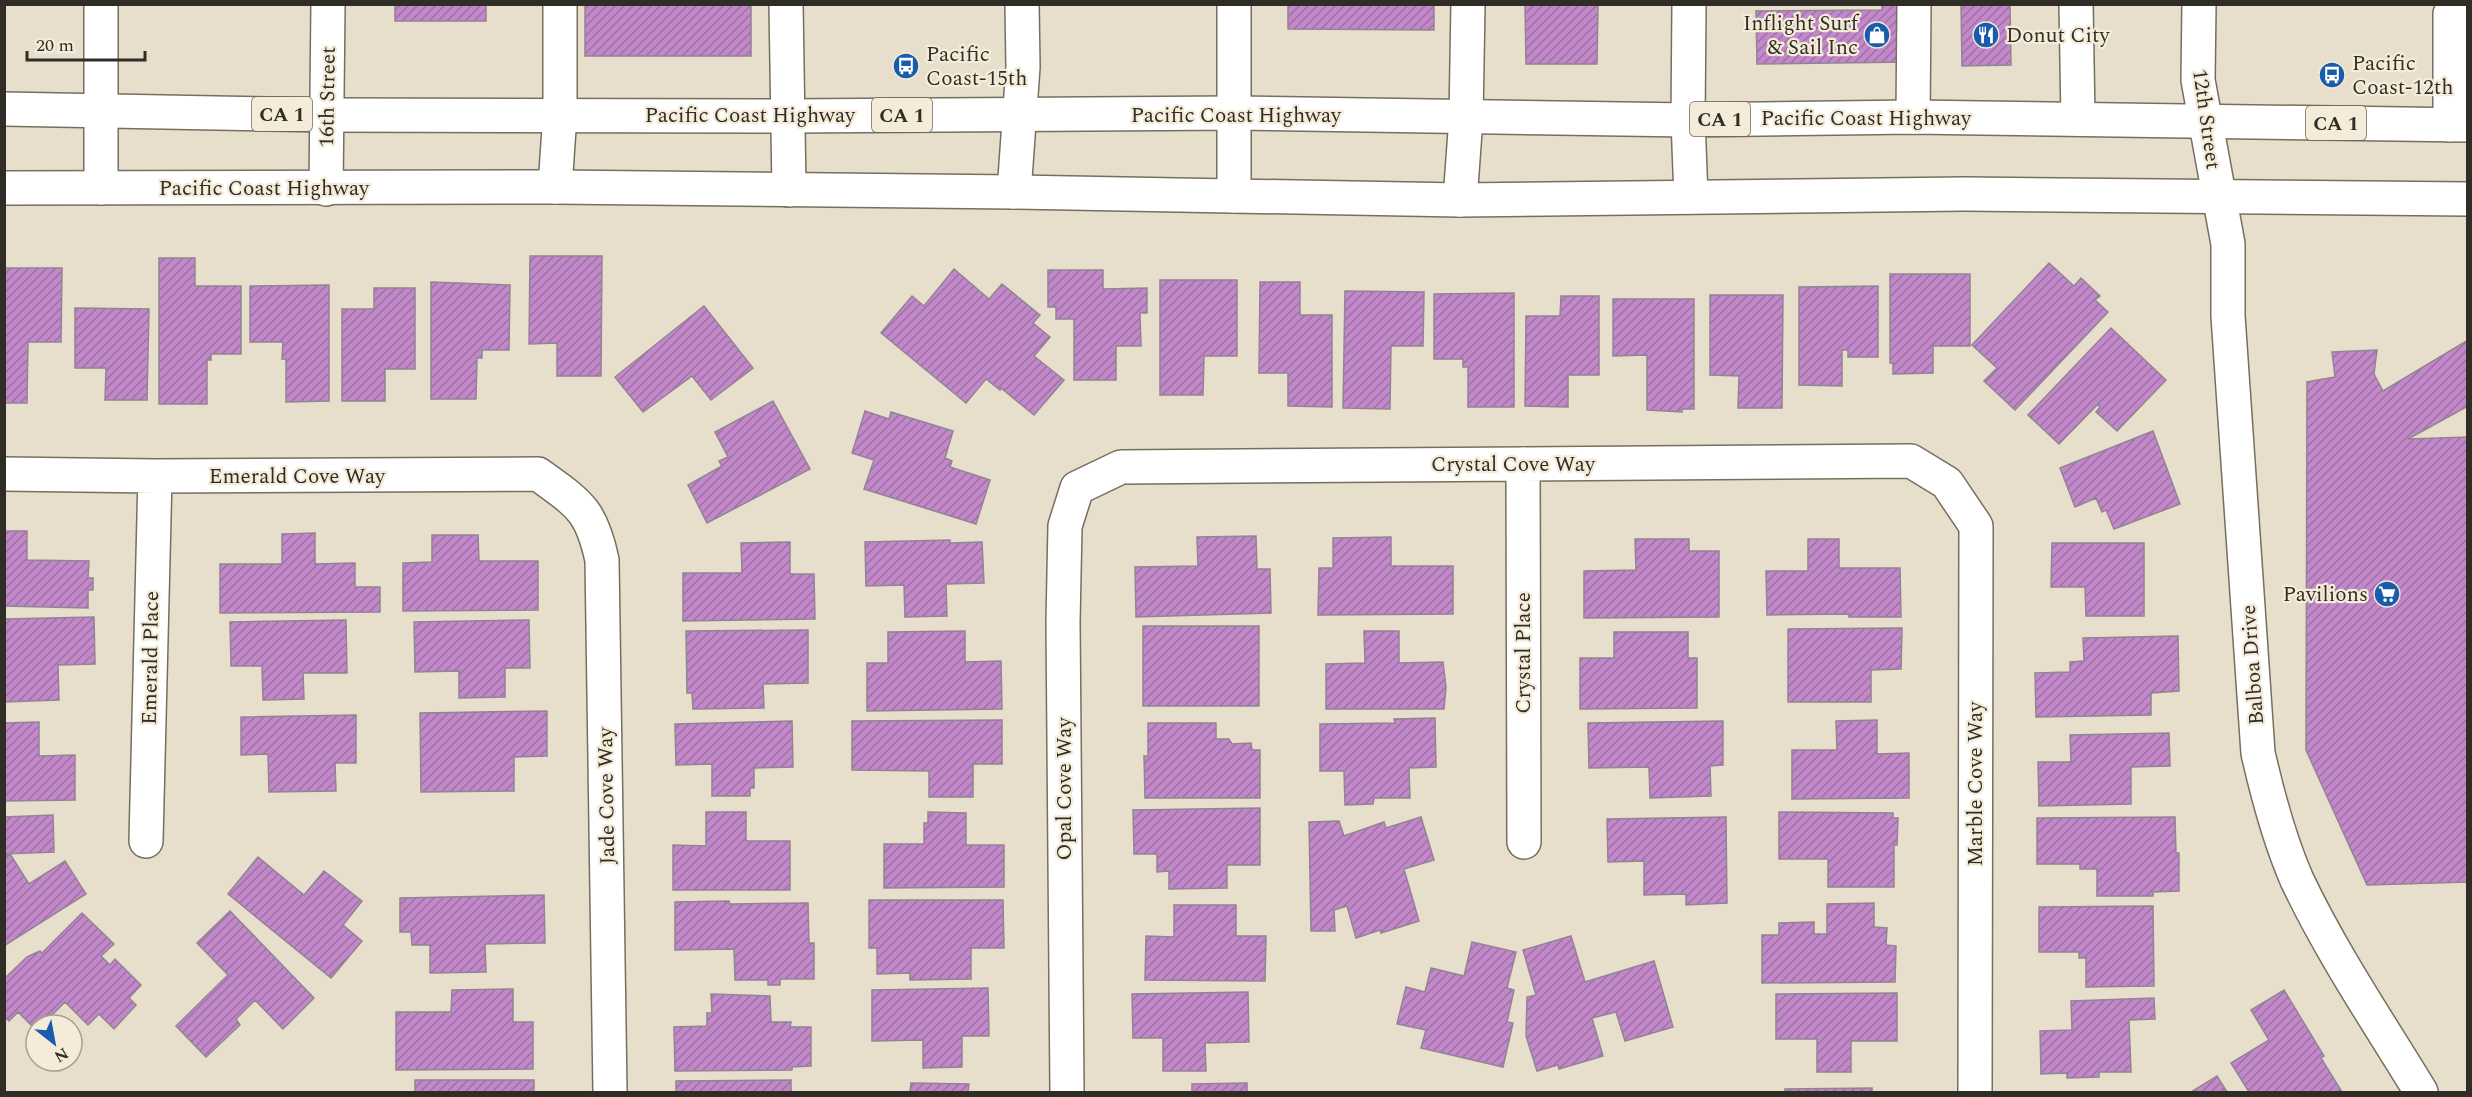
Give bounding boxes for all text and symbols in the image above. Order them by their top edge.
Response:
place label: Inflight Surf & Sail Inc [1743,8,1860,64]
shop icon: Inflight Surf & Sail Inc [1862,20,1892,50]
restaurant icon: Donut City [1971,20,2001,50]
place label: Donut City [2006,20,2111,52]
scale bar [27,24,146,62]
text: 20 m [36,32,74,59]
place label: Pacific Coast-15th [926,39,1027,95]
street label: 16th Street [311,46,345,148]
place label: Pacific Coast-12th [2352,48,2453,104]
bus stop icon: Pacific Coast-15th [891,51,921,81]
bus stop icon: Pacific Coast-12th [2317,60,2347,90]
street label: 12th Street [2183,67,2229,171]
road number: CA 1 [252,97,312,131]
road number: CA 1 [872,98,932,132]
street label: Pacific Coast Highway [645,100,856,132]
street label: Pacific Coast Highway [1131,100,1342,132]
road number: CA 1 [1690,102,1750,136]
street label: Pacific Coast Highway [1761,103,1972,135]
road number: CA 1 [2306,106,2366,140]
street label: Pacific Coast Highway [159,173,370,205]
street label: Crystal Cove Way [1431,449,1596,481]
street label: Emerald Cove Way [209,461,386,493]
place label: Pavilions [2283,579,2368,611]
supermarket icon: Pavilions [2372,579,2402,609]
street label: Emerald Place [134,591,168,725]
street label: Crystal Place [1508,592,1540,714]
street label: Balboa Drive [2233,604,2273,726]
street label: Marble Cove Way [1960,701,1992,866]
street label: Opal Cove Way [1049,717,1081,861]
street label: Jade Cove Way [590,726,624,865]
north arrow [24,1013,84,1073]
text: N [49,1041,73,1069]

